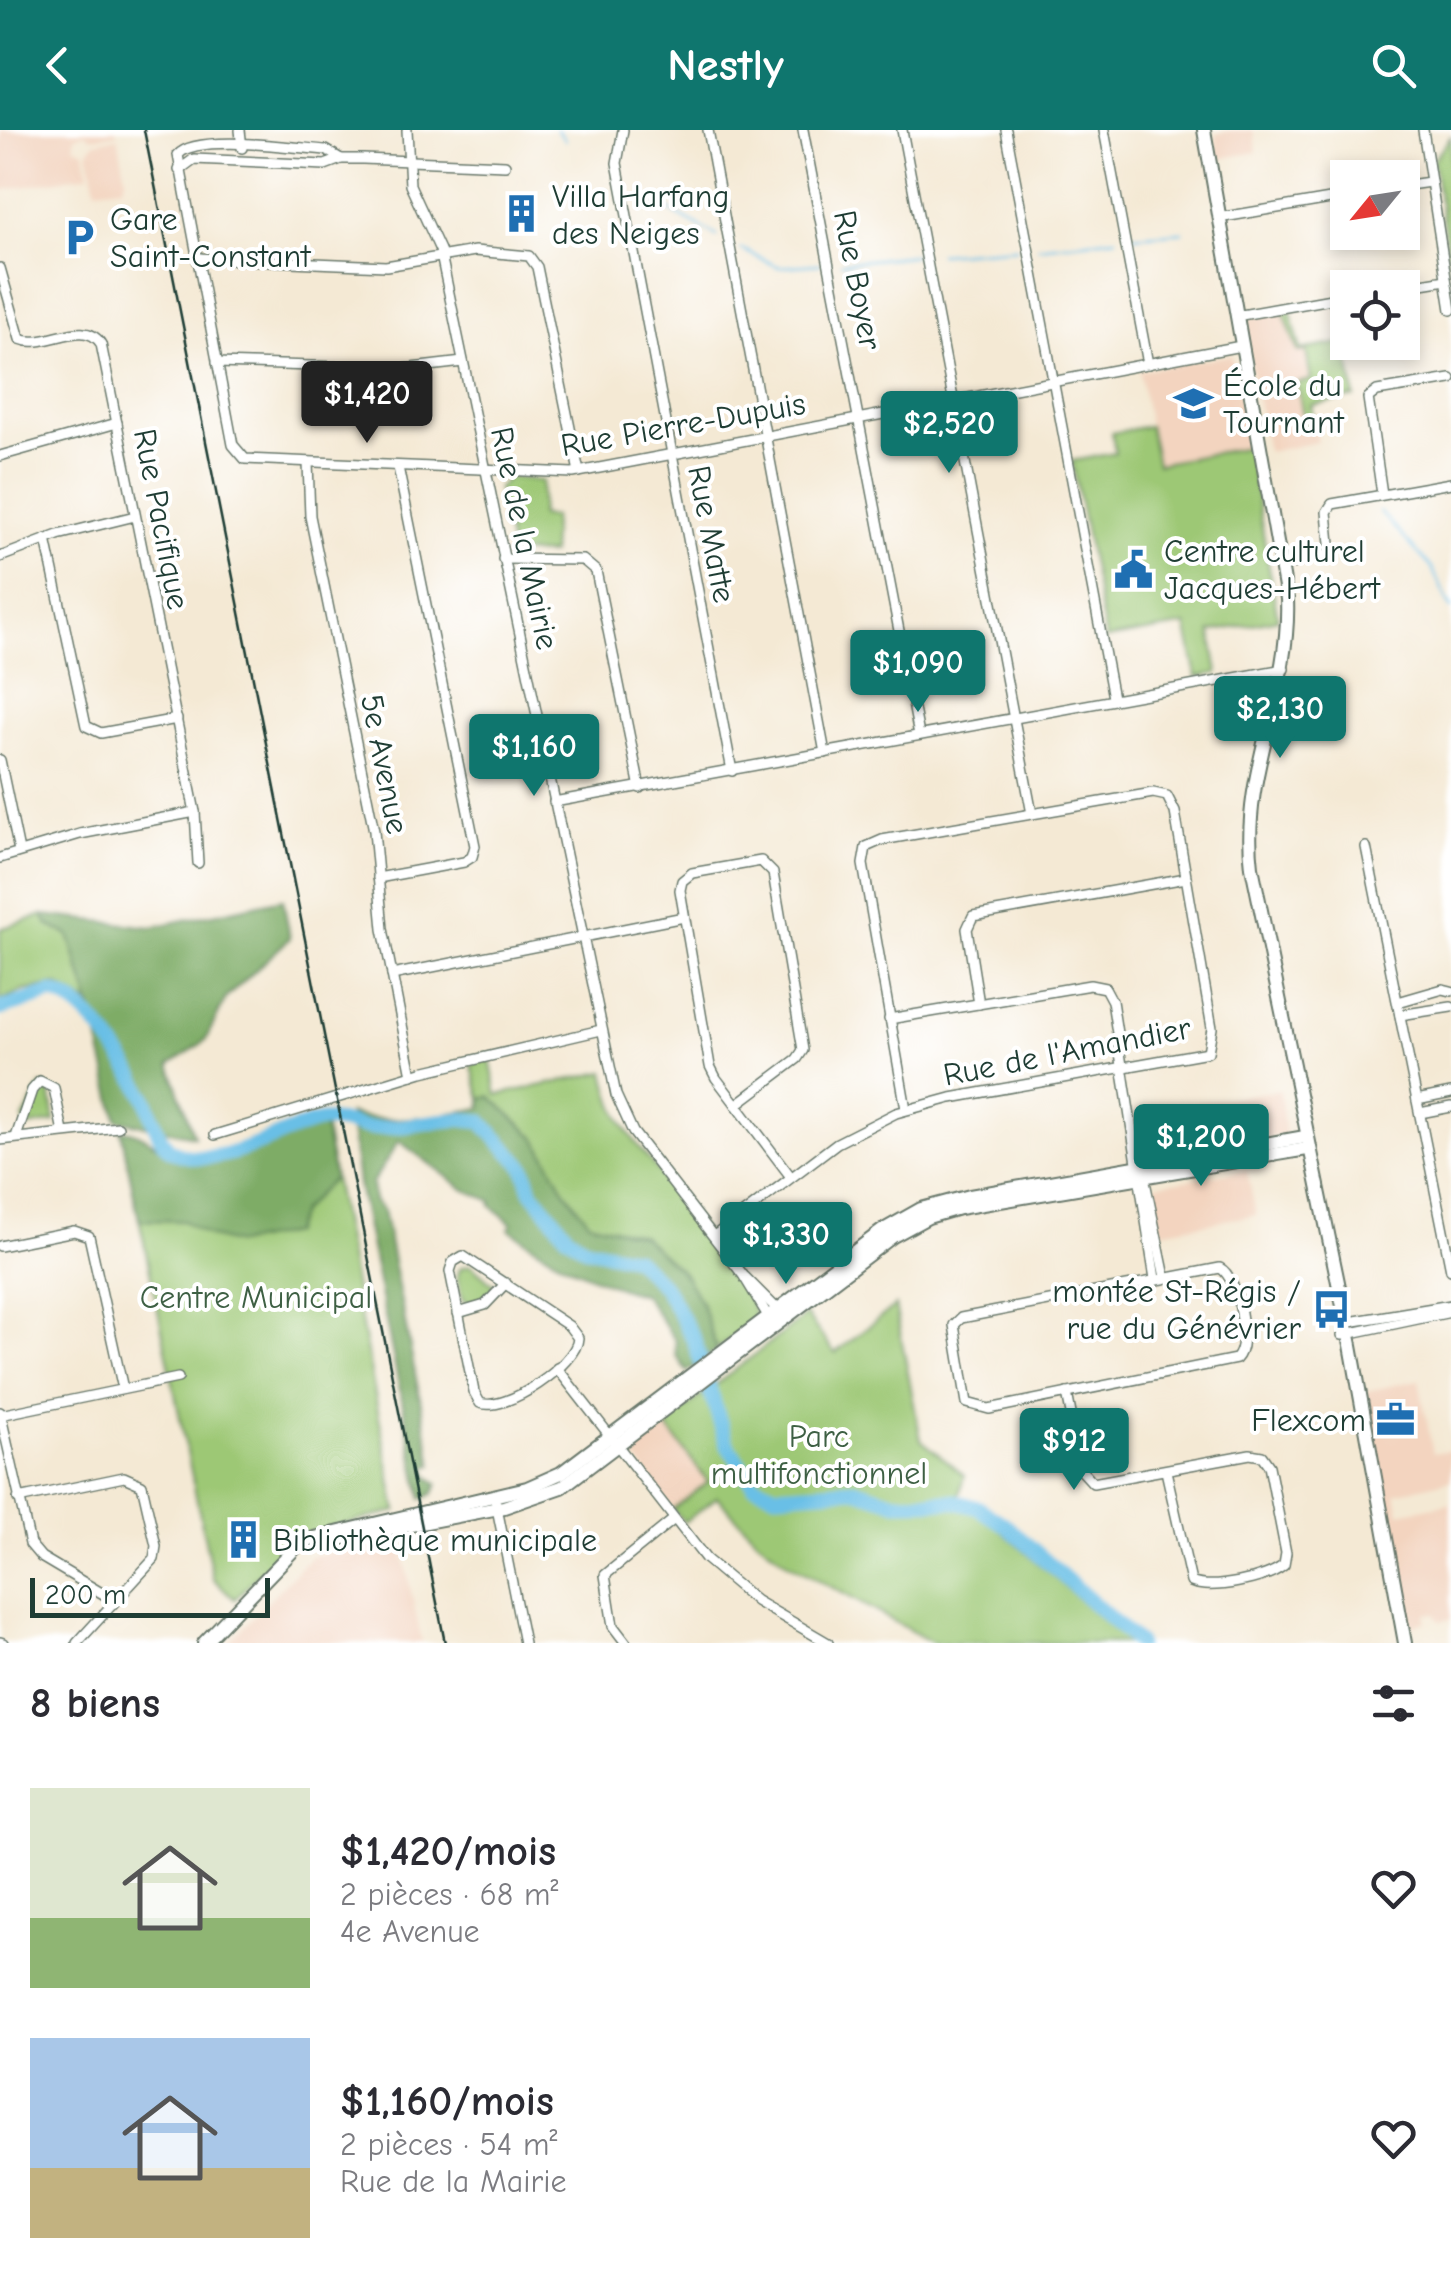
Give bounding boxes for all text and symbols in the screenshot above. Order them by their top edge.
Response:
icon: back [30,38,85,93]
icon: search [1366,38,1421,93]
text: Nestly [667,39,784,91]
north arrow [1330,160,1420,250]
map controls [1330,160,1420,360]
place label: Villa Harfang des Neiges [552,178,730,252]
building icon: Villa Harfang des Neiges [501,193,543,235]
place label: Gare Saint-Constant [110,201,311,275]
street label: Rue Boyer [826,207,889,353]
parking icon: Gare Saint-Constant [59,216,101,258]
button: locate [1330,270,1420,360]
pin: $1,420 [286,361,448,446]
place label: École du Tournant [1223,367,1345,441]
text: $1,420 [323,375,411,412]
school or university icon: École du Tournant [1172,382,1214,424]
street label: Rue Pierre-Dupuis [558,385,808,464]
pin: $2,520 [868,391,1030,476]
text: $2,520 [903,405,995,442]
street label: Rue de la Mairie [483,423,566,653]
street label: Rue Pacifique [126,426,197,612]
street label: Rue Matte [680,462,743,606]
place label: Centre culturel Jacques-Hébert [1164,533,1381,607]
public building icon: Centre culturel Jacques-Hébert [1113,548,1155,590]
pin: $1,090 [837,630,999,715]
text: $1,090 [872,644,964,681]
pin: $2,130 [1199,676,1361,761]
text: $2,130 [1236,690,1324,727]
street label: 5e Avenue [353,691,416,837]
pin: $1,160 [453,714,615,799]
text: $1,160 [491,728,577,765]
street label: Rue de l'Amandier [940,1009,1194,1094]
pin: $1,200 [1120,1104,1282,1189]
text: $1,200 [1156,1118,1246,1155]
pin: $1,330 [705,1202,867,1287]
text: $1,330 [742,1216,830,1253]
place label: montée St-Régis / rue du Génévrier [1052,1273,1301,1347]
park label: Centre Municipal [140,1279,372,1316]
bus stop icon: montée St-Régis / rue du Génévrier [1310,1288,1352,1330]
office icon: Flexcom [1375,1399,1417,1441]
place label: Flexcom [1251,1402,1366,1439]
pin: $912 [1015,1408,1133,1493]
park label: Parc multifonctionnel [711,1418,927,1492]
text: $912 [1042,1422,1106,1459]
building icon: Bibliothèque municipale [222,1519,264,1561]
place label: Bibliothèque municipale [273,1522,597,1559]
scale bar [30,1573,270,1618]
text: 200 m [45,1579,126,1611]
icon: filters [1366,1676,1421,1731]
text: 8 biens [30,1679,160,1728]
text: $1,420/mois [340,1827,556,1876]
icon: home [110,1828,230,1948]
icon: heart [1366,1861,1421,1916]
text: 2 pièces · 68 m² [340,1876,558,1913]
text: 4e Avenue [340,1913,480,1950]
text: $1,160/mois [340,2077,554,2126]
icon: home [110,2078,230,2198]
icon: heart [1366,2111,1421,2166]
text: 2 pièces · 54 m² [340,2126,557,2163]
text: Rue de la Mairie [340,2163,567,2200]

